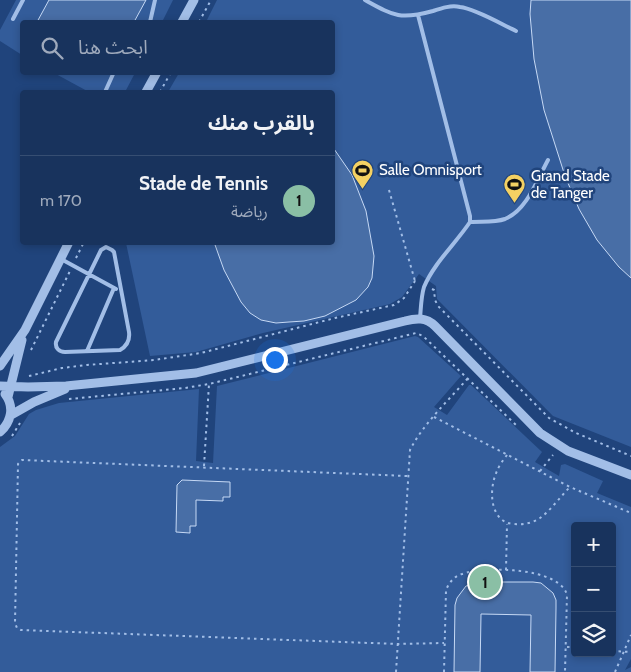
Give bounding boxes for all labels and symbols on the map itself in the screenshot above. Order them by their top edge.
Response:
sports icon: Salle Omnisport [351,158,375,189]
place label: Salle Omnisport [379,161,482,179]
place label: Grand Stade de Tanger [531,167,610,202]
sports icon: Grand Stade de Tanger [503,173,527,204]
your location [262,347,288,373]
pin: 1 [469,563,501,601]

